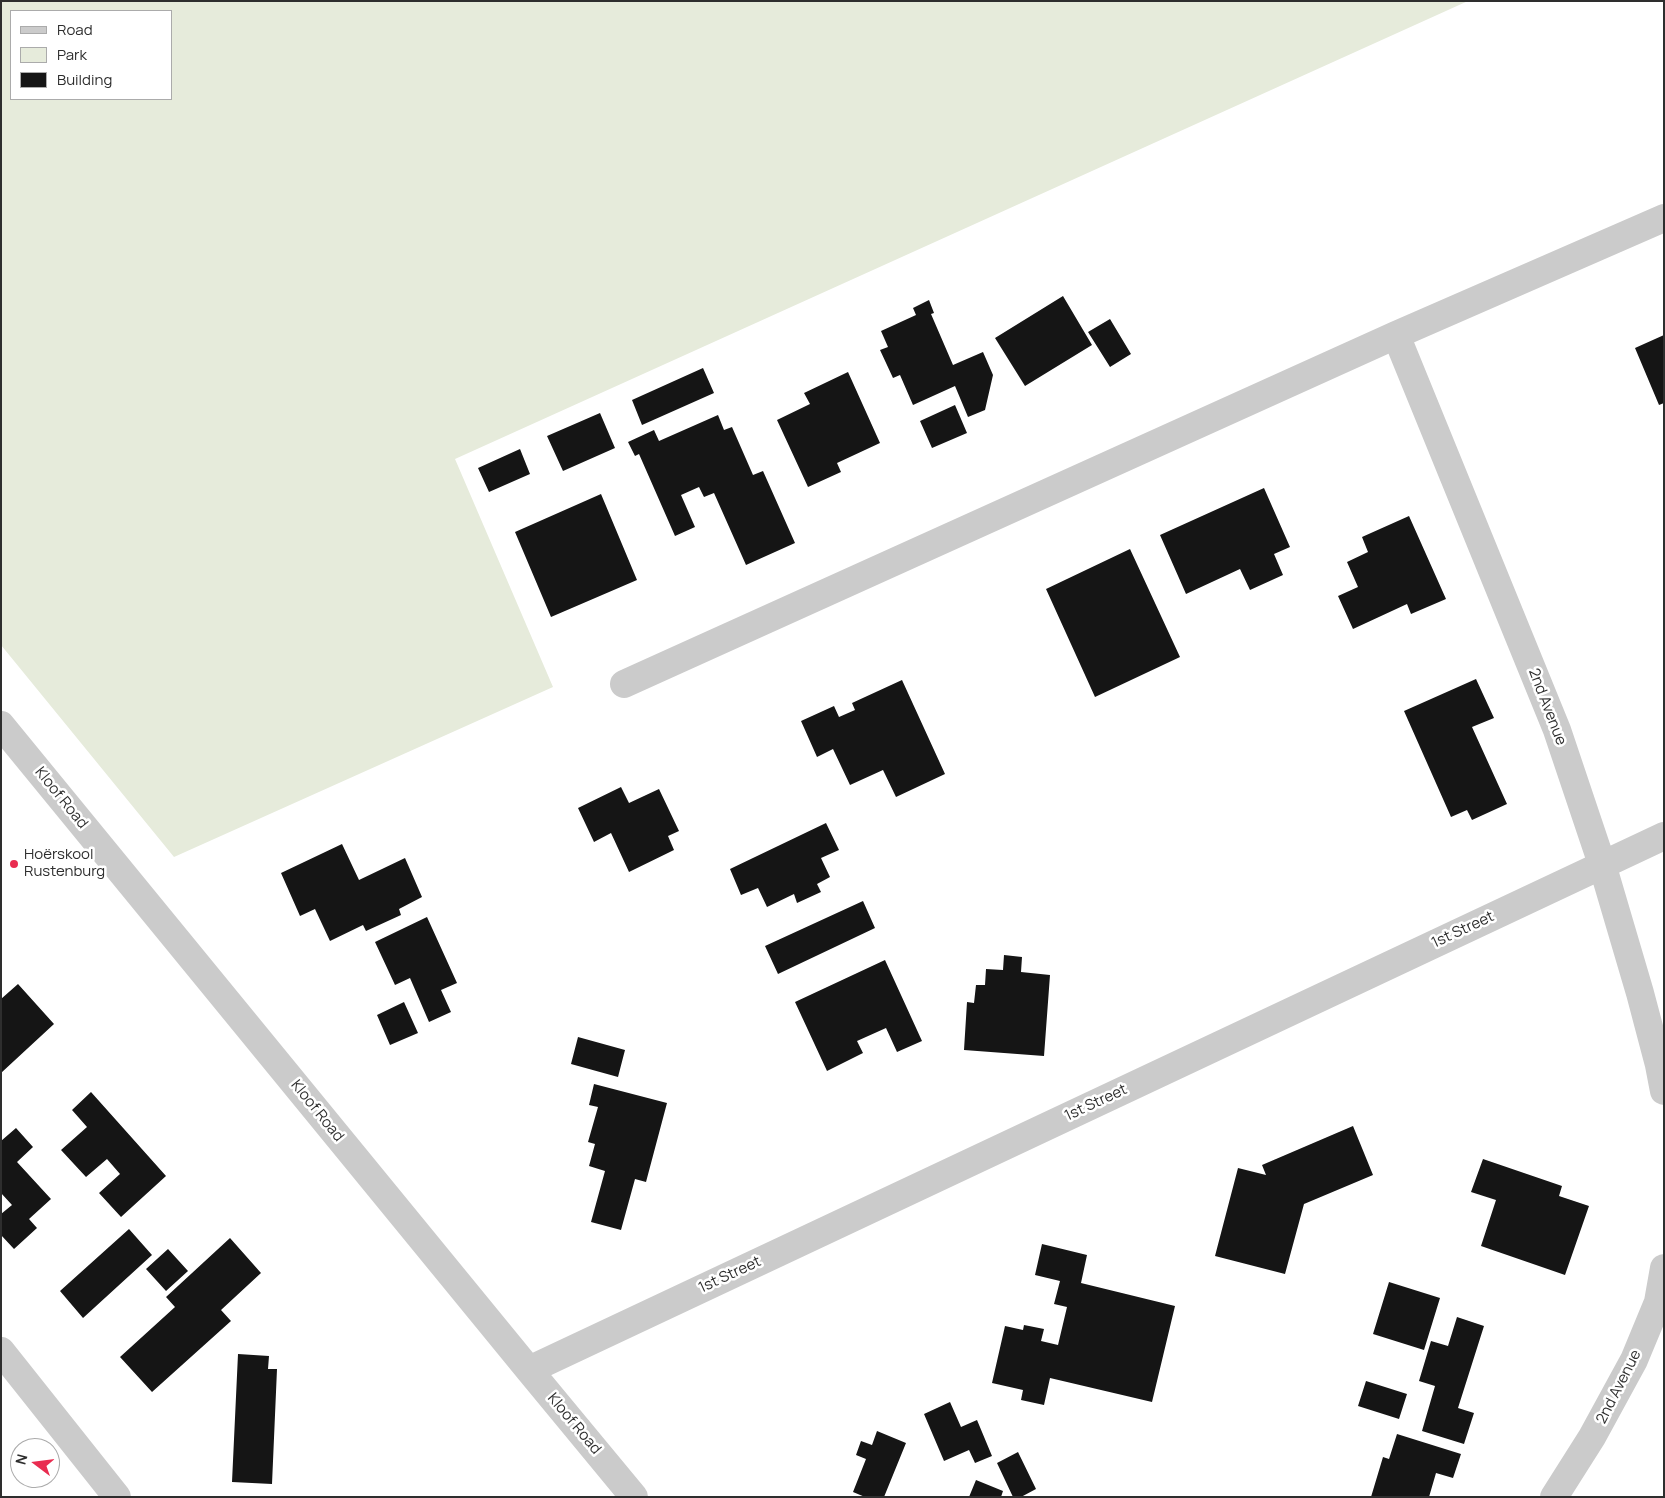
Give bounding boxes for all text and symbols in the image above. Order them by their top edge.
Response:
legend [10,10,172,100]
text: Road [57,19,93,40]
text: Park [57,44,87,65]
text: Building [57,69,112,90]
street label: 2nd Avenue [1524,666,1570,748]
street label: Kloof Road [31,764,91,832]
place label: Hoërskool Rustenburg [24,846,105,881]
marker: Hoërskool Rustenburg [8,858,20,870]
street label: 1st Street [1429,908,1497,952]
street label: Kloof Road [287,1077,347,1145]
street label: 1st Street [1062,1081,1130,1125]
street label: 1st Street [696,1253,764,1297]
street label: 2nd Avenue [1593,1347,1645,1427]
street label: Kloof Road [543,1390,605,1458]
north arrow [10,1438,60,1488]
text: N [11,1452,31,1467]

